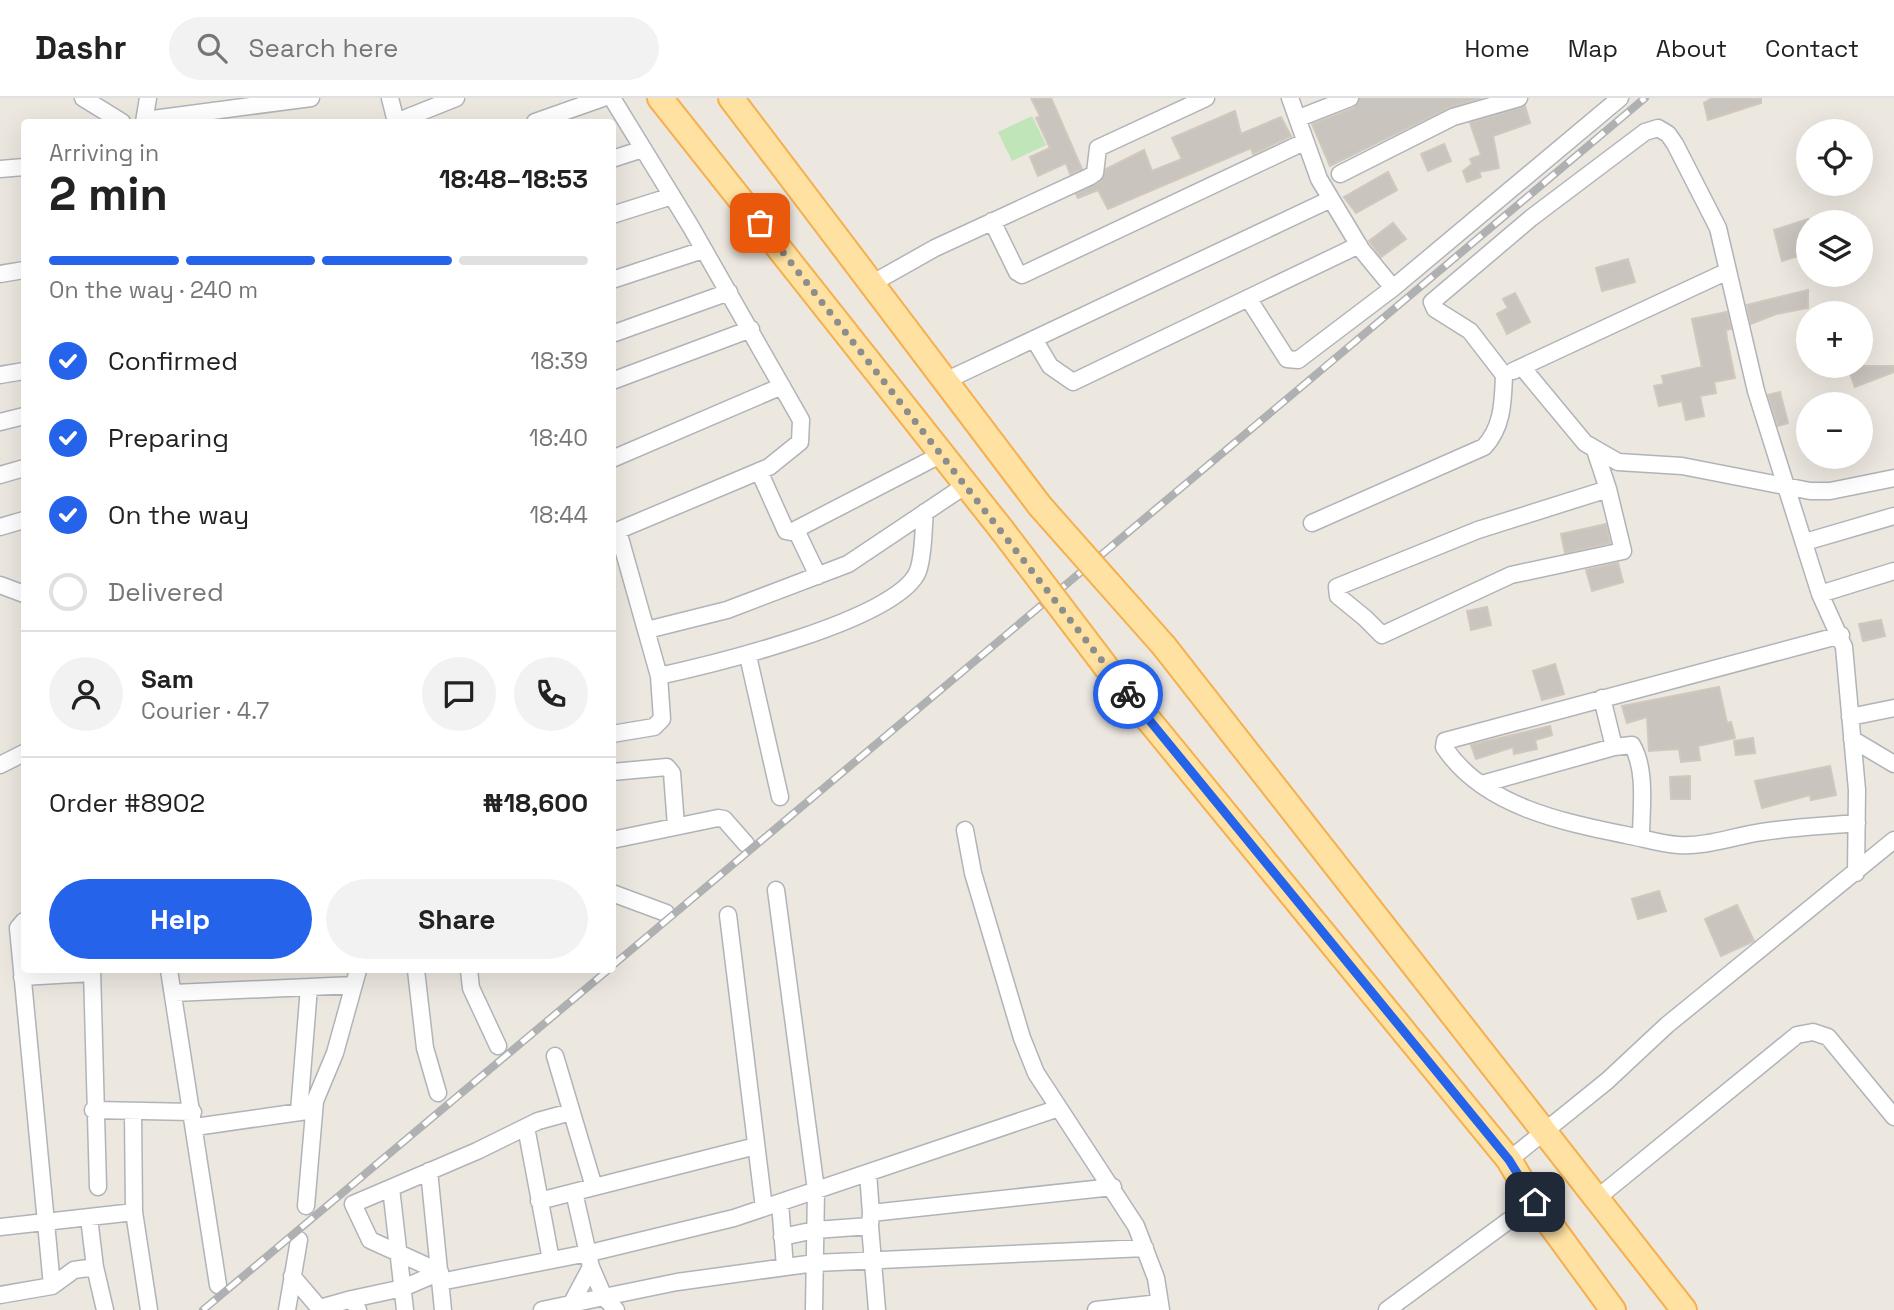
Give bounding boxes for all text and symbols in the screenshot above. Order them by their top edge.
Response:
search box [169,17,659,80]
text: Dashr [35,27,127,69]
icon: search [193,29,231,67]
text: Search here [249,31,398,65]
text: Home [1464,33,1530,64]
text: Map [1568,33,1618,64]
text: About [1656,33,1727,64]
text: Contact [1765,33,1859,64]
map controls [1796,119,1873,469]
button: locate [1796,119,1873,196]
text: Arriving in [49,138,159,168]
text: 18:48–18:53 [439,162,588,196]
text: 2 min [49,165,168,223]
pin [730,193,790,253]
icon: bag [741,204,779,242]
button: layers [1796,210,1873,287]
text: On the way · 240 m [49,275,258,305]
button: + [1796,301,1873,378]
icon: check [49,342,87,380]
text: Confirmed [108,344,238,378]
text: 18:39 [530,346,588,376]
button: − [1796,392,1873,469]
icon: check [49,419,87,457]
text: Preparing [108,421,229,455]
text: 18:40 [529,423,588,453]
icon: check [49,496,87,534]
text: On the way [108,498,249,532]
text: 18:44 [529,500,588,530]
text: Delivered [108,575,224,609]
button: person [49,657,123,731]
button: chat [422,657,496,731]
button: phone [514,657,588,731]
courier [1093,659,1163,729]
text: Sam [141,662,194,696]
icon: bike [1109,675,1147,713]
text: Courier · 4.7 [141,696,269,726]
text: Order #8902 [49,786,205,820]
text: ₦18,600 [483,786,588,820]
button: Help [49,879,312,959]
button: Share [326,879,588,959]
pin [1505,1172,1565,1232]
icon: home [1516,1183,1554,1221]

